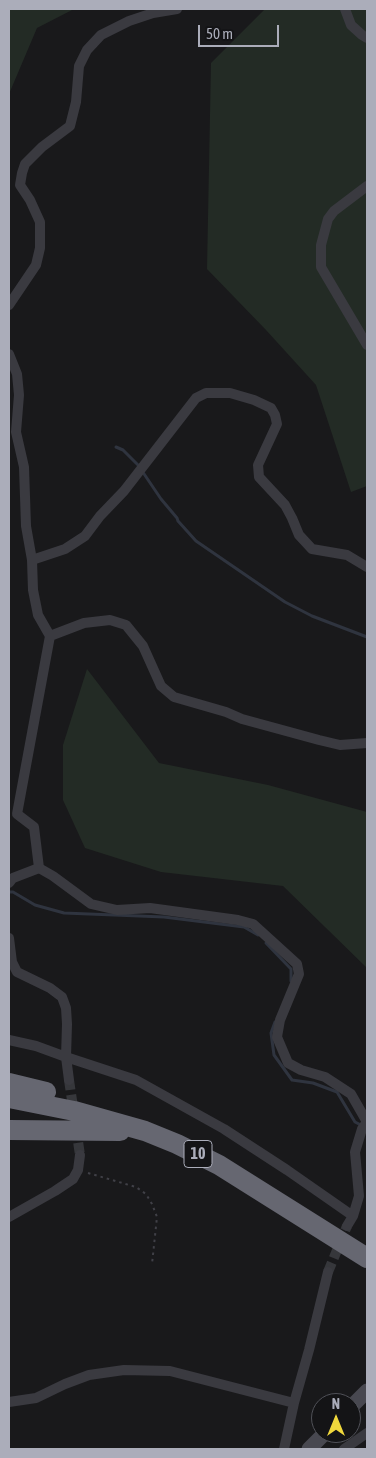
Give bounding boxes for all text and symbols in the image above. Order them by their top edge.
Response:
scale bar [201,15,282,47]
text: 50 m [206,25,233,42]
road number: 10 [184,1140,212,1168]
north arrow [311,1393,361,1443]
text: N [332,1396,340,1412]

